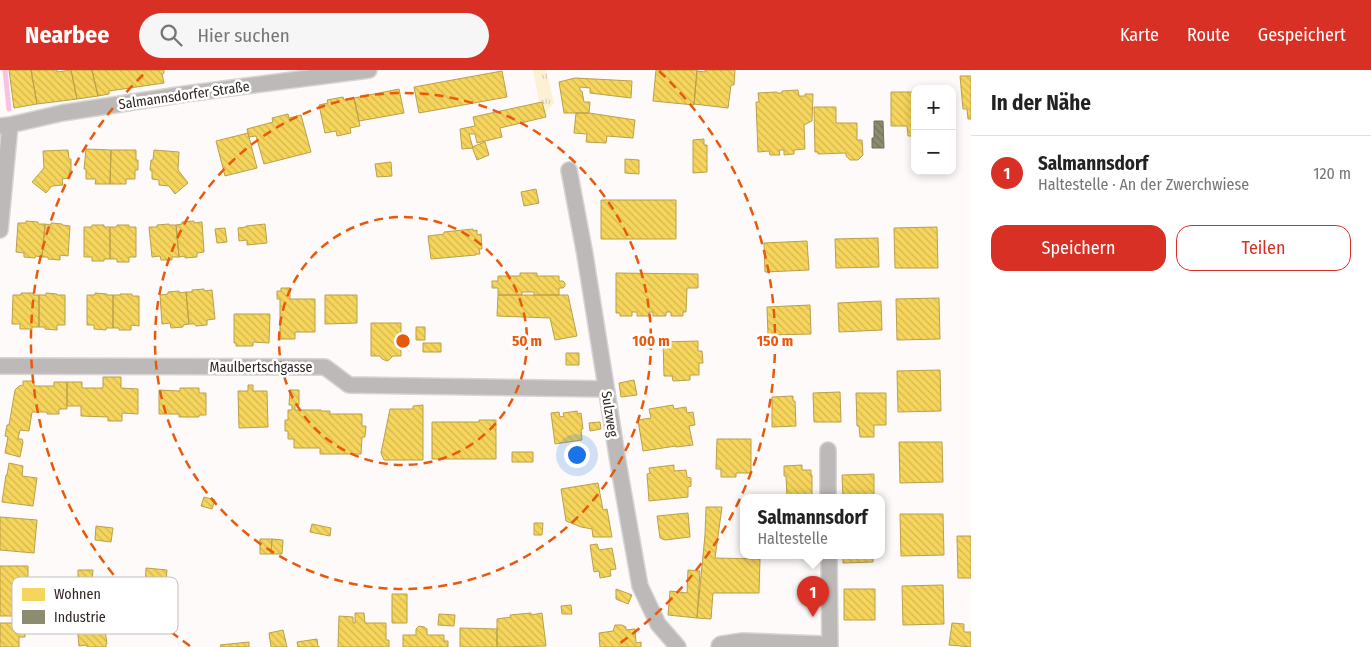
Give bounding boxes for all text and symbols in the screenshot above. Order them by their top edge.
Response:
search box [139,13,489,58]
text: Nearbee [25,21,109,49]
icon: search [157,21,185,49]
text: Hier suchen [197,24,290,47]
text: Karte [1120,24,1159,46]
text: Route [1187,24,1230,46]
text: Gespeichert [1258,24,1346,46]
street label: Salmannsdorfer Straße [118,78,251,113]
map controls [911,85,956,175]
button: + [911,85,956,130]
text: In der Nähe [991,90,1091,116]
button: − [911,130,956,175]
text: Salmannsdorf [1038,152,1148,175]
text: 1 [1004,164,1010,183]
text: 120 m [1313,164,1351,183]
text: Haltestelle · An der Zwerchwiese [1038,175,1249,194]
button: Speichern [991,225,1166,271]
button: Teilen [1176,225,1351,271]
centre of rings [394,332,412,350]
text: 50 m [512,332,542,350]
text: 100 m [632,332,670,350]
text: 150 m [757,332,793,350]
street label: Maulbertschgasse [210,359,312,376]
street label: Sulzweg [597,390,622,439]
your location [564,442,590,468]
popup [740,494,885,559]
text: Salmannsdorf [757,506,868,529]
text: Haltestelle [757,529,828,548]
pin: 1 [797,576,829,617]
legend [12,577,178,634]
text: Wohnen [54,586,101,603]
text: Industrie [54,609,106,626]

